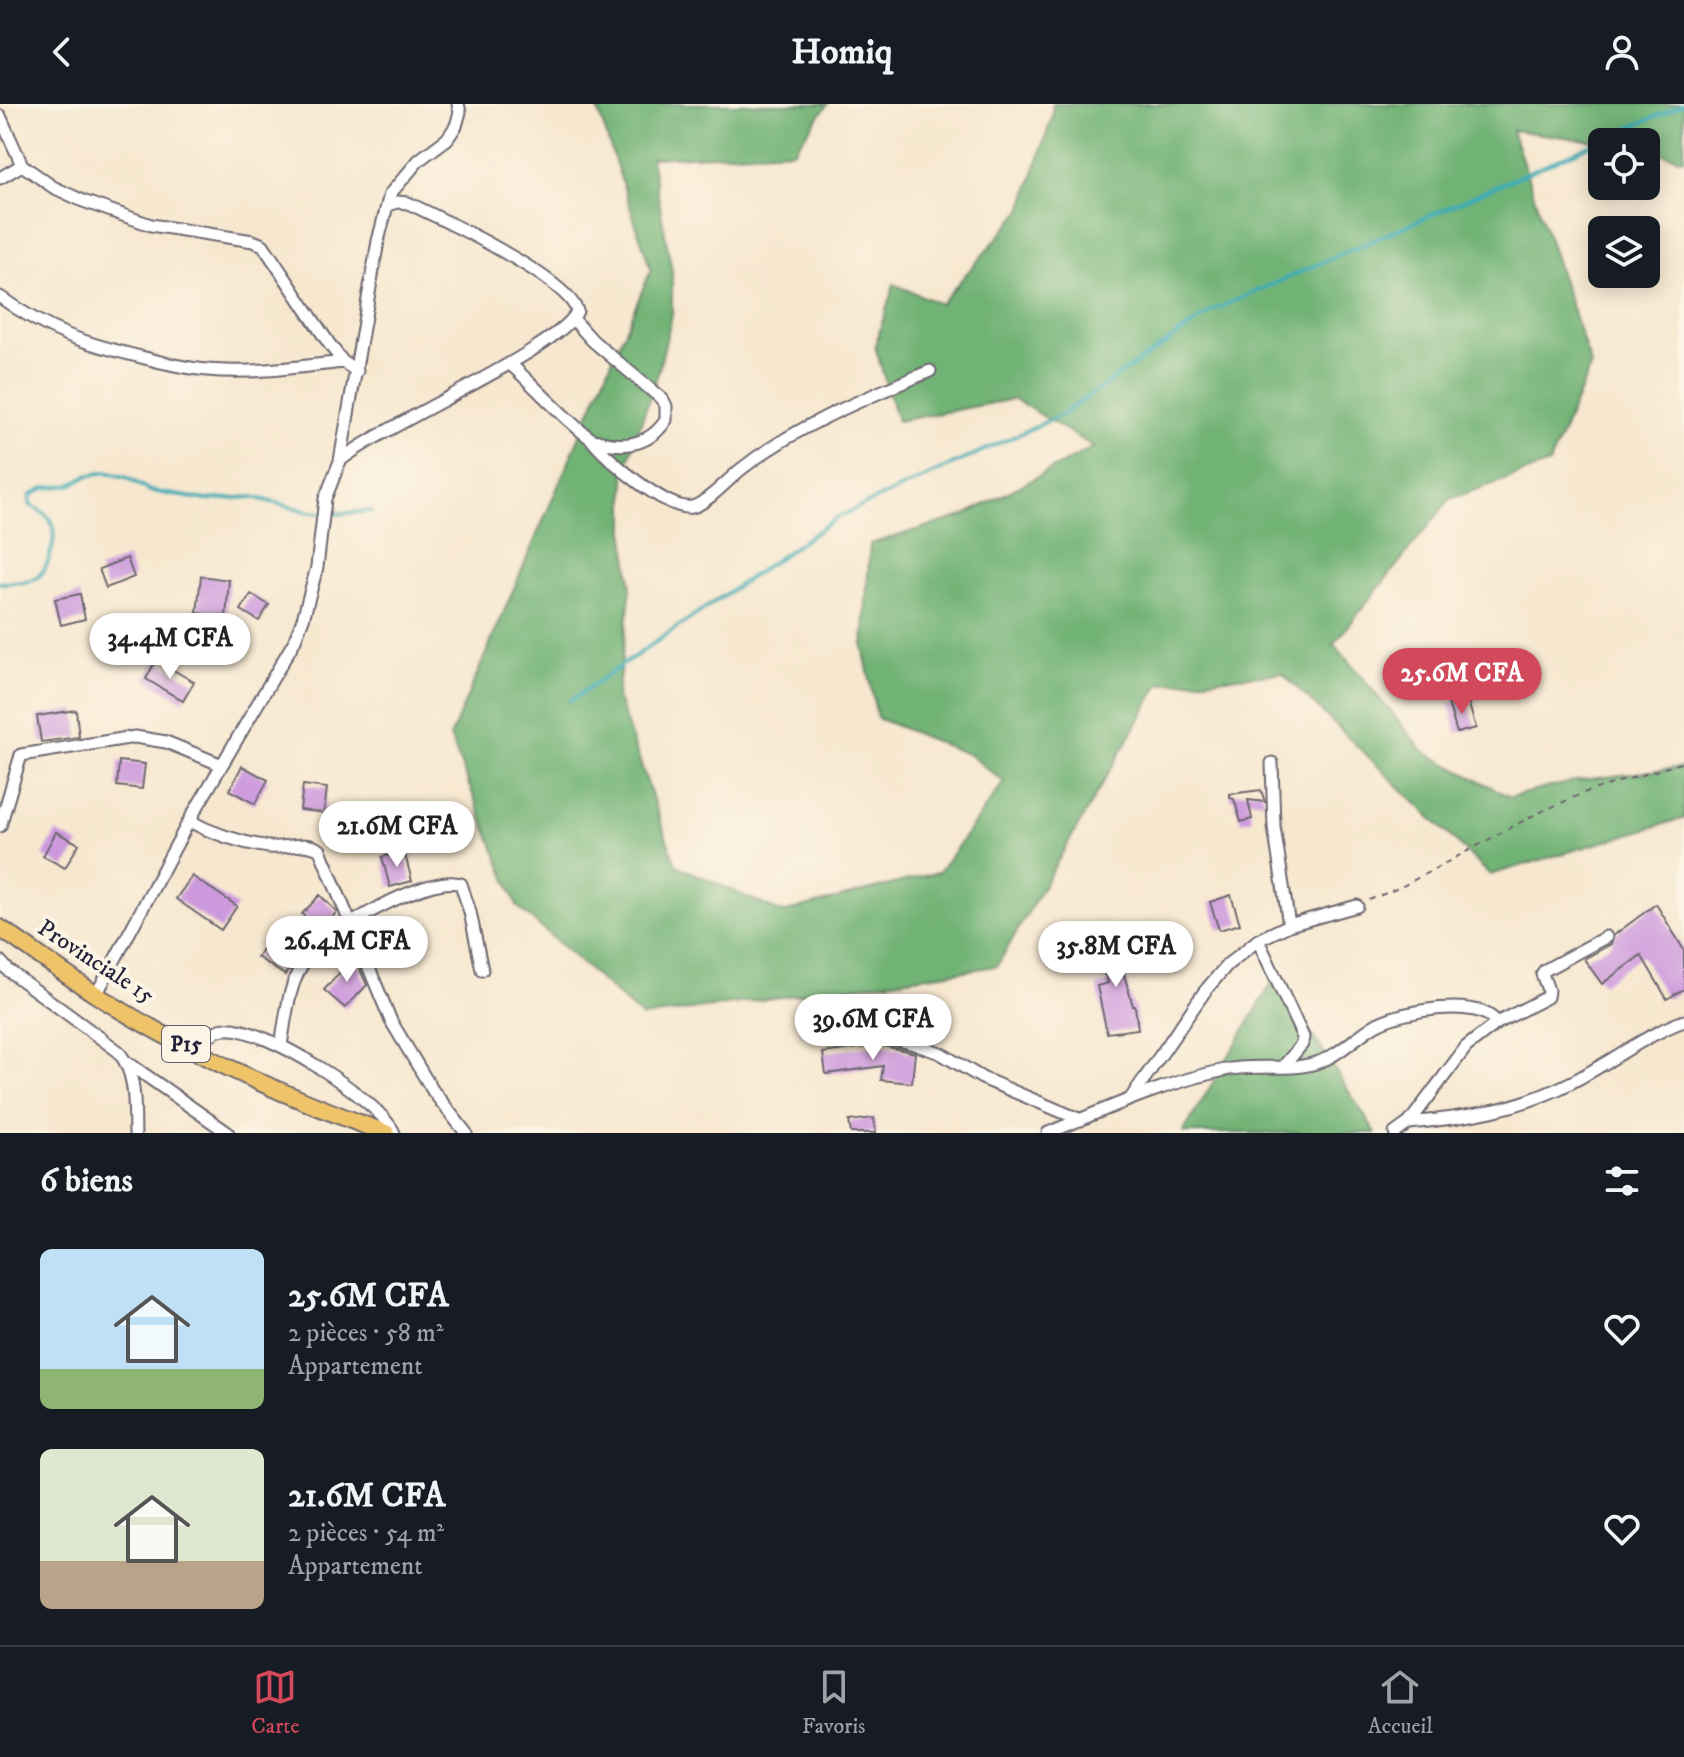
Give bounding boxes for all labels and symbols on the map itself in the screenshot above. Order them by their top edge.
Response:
pin: 34.4M CFA [78,613,262,681]
pin: 25.6M CFA [1370,648,1554,716]
pin: 21.6M CFA [305,801,489,869]
street label: Provinciale 15 [32,913,160,1011]
pin: 26.4M CFA [255,916,439,984]
pin: 35.8M CFA [1024,921,1208,989]
pin: 39.6M CFA [781,994,965,1062]
road number: P15 [162,1026,210,1062]

